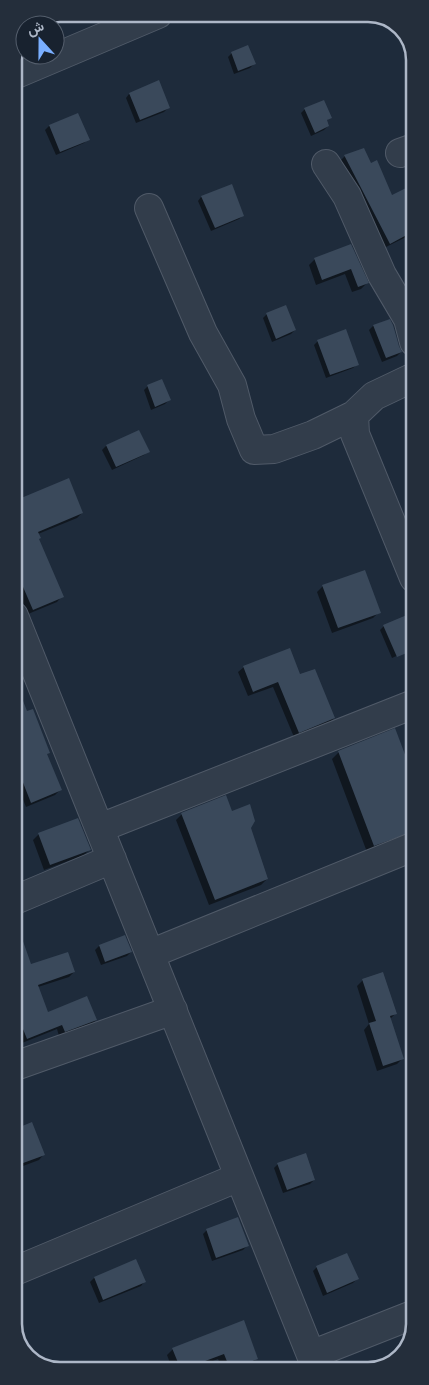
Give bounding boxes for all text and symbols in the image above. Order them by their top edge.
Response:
north arrow [15,15,65,65]
text: ش [24,16,47,39]

